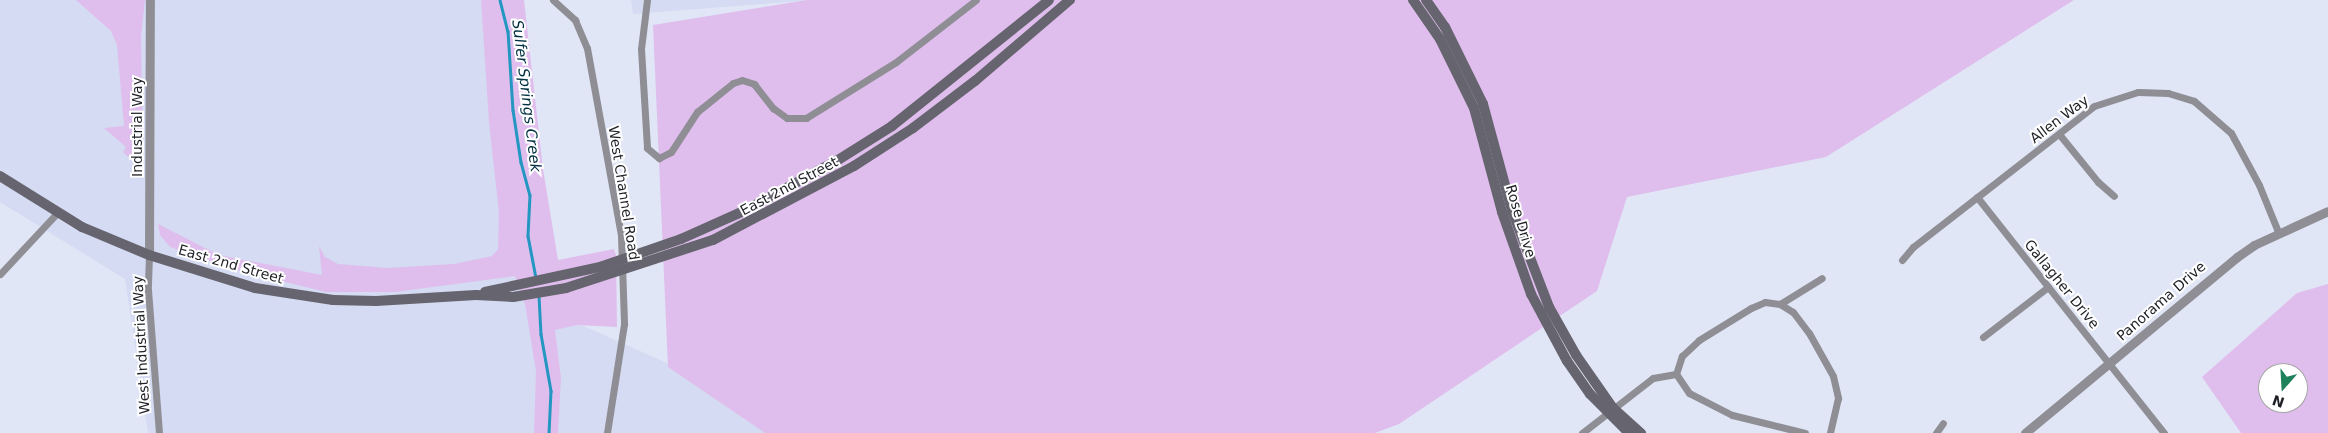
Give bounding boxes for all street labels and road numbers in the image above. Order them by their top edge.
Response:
street label: Industrial Way [129,77,145,177]
street label: Allen Way [2026,91,2092,147]
street label: West Channel Road [605,125,643,261]
street label: East 2nd Street [737,153,841,219]
street label: Rose Drive [1503,182,1539,260]
street label: Gallagher Drive [2021,236,2103,332]
street label: East 2nd Street [177,241,285,287]
street label: Panorama Drive [2113,258,2209,344]
street label: West Industrial Way [129,275,153,415]

